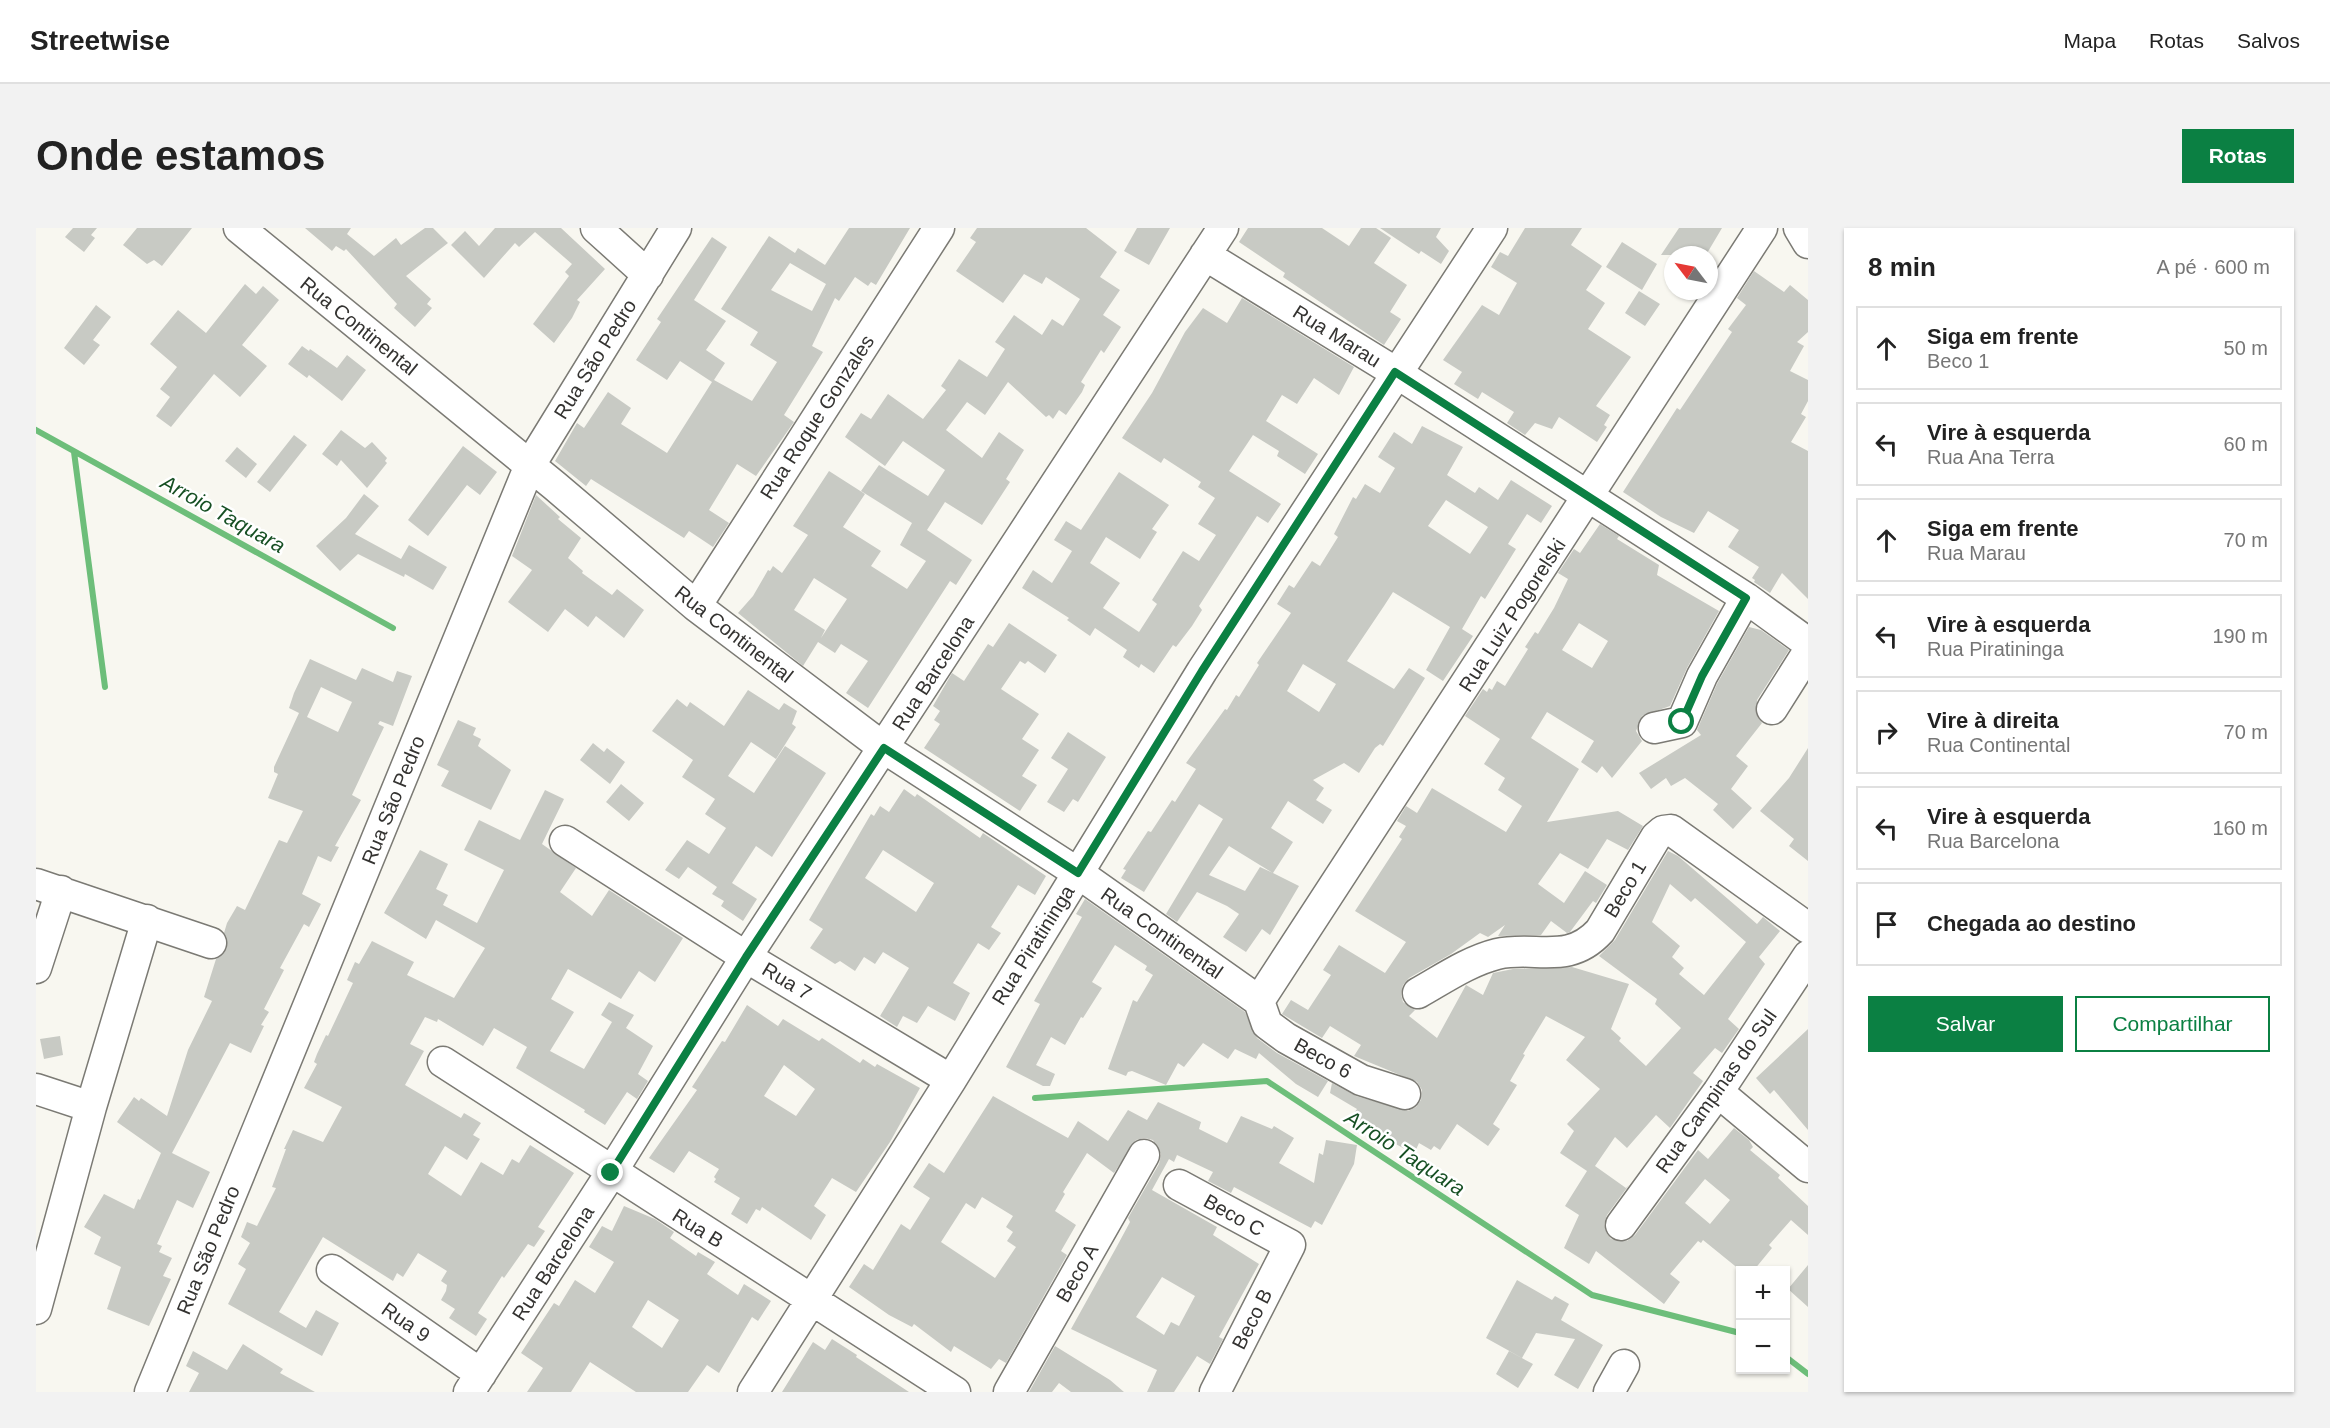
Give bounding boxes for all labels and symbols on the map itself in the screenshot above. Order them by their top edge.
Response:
north arrow [1664,246,1718,300]
street label: Rua Continental [296,272,422,380]
street label: Rua São Pedro [549,295,641,423]
street label: Rua Marau [1289,300,1385,372]
street label: Rua Roque Gonzales [756,331,878,503]
water label: Arroio Taquara [156,469,289,557]
street label: Rua Luiz Pogorelski [1454,534,1570,696]
street label: Rua Continental [671,581,797,687]
street label: Rua Barcelona [888,611,979,734]
route start [1668,708,1694,734]
street label: Rua São Pedro [357,732,429,868]
street label: Beco 1 [1600,857,1650,921]
street label: Rua Piratininga [987,880,1079,1009]
street label: Rua Continental [1097,883,1227,983]
street label: Rua 7 [758,958,816,1004]
street label: Rua Campinas do Sul [1651,1005,1781,1177]
street label: Beco 6 [1290,1033,1356,1083]
water label: Arroio Taquara [1339,1104,1469,1200]
route end [597,1159,623,1185]
street label: Rua São Pedro [172,1182,244,1318]
street label: Beco C [1200,1189,1268,1241]
street label: Rua Barcelona [508,1201,599,1324]
street label: Rua B [669,1204,727,1252]
street label: Beco A [1052,1239,1103,1306]
street label: Beco B [1228,1285,1276,1353]
street label: Rua 9 [378,1298,434,1346]

